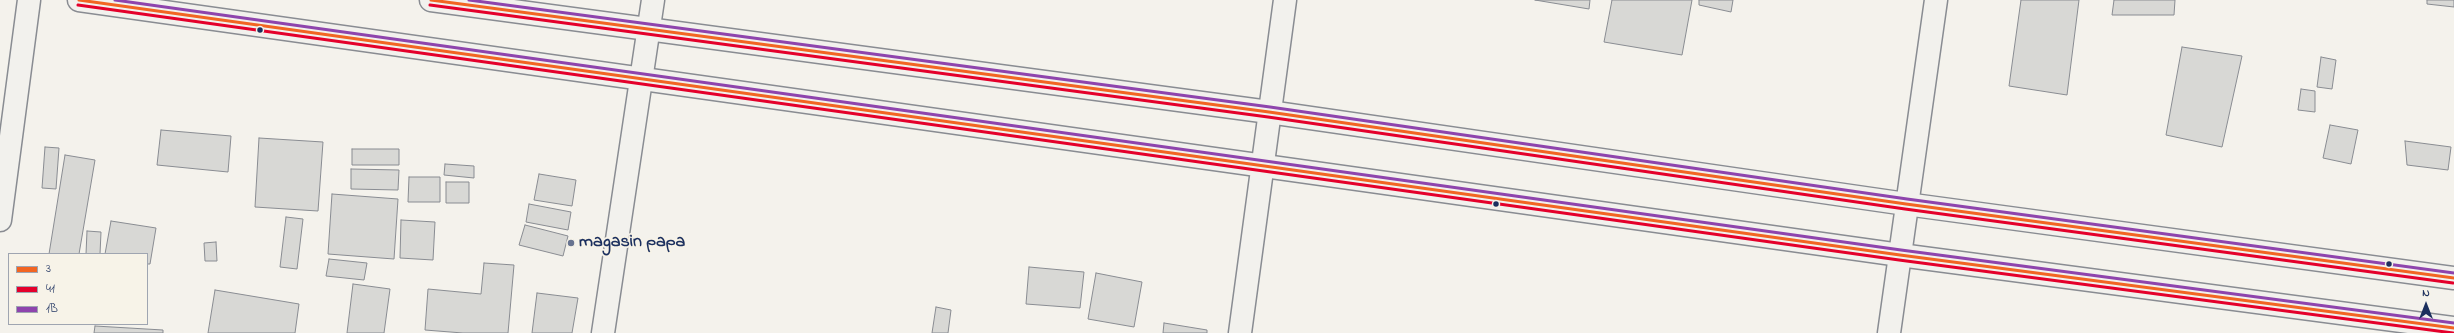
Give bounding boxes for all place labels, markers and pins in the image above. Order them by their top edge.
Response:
unlabelled marker [255,25,265,35]
unlabelled marker [1491,199,1501,209]
place label: magasin papa [579,232,685,254]
marker: magasin papa [566,238,576,248]
unlabelled marker [2384,259,2394,269]

